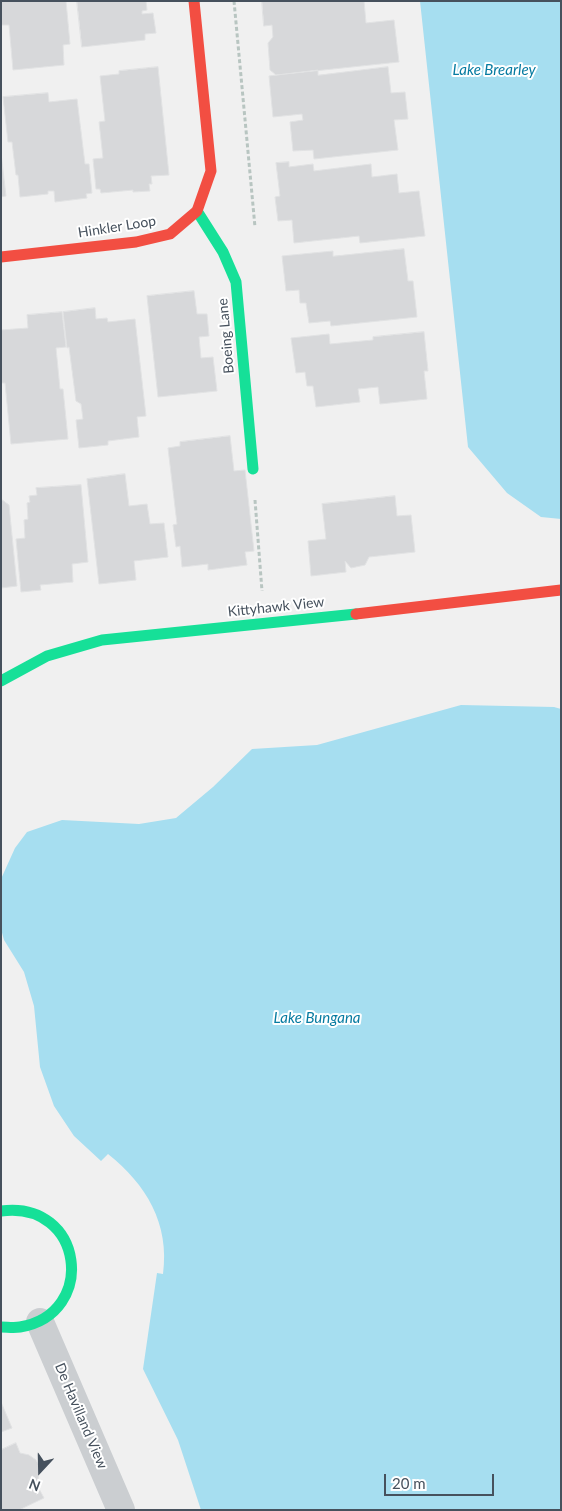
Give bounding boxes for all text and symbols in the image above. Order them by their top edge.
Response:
water label: Lake Brearley [452,61,536,79]
street label: Hinkler Loop [77,213,157,241]
street label: Boeing Lane [214,298,238,374]
street label: Kittyhawk View [227,594,325,620]
water label: Lake Bungana [273,1009,361,1027]
street label: De Havilland View [51,1361,111,1471]
north arrow [15,1446,65,1496]
scale bar [387,1464,497,1496]
text: 20 m [392,1474,426,1492]
text: N [26,1476,43,1495]

